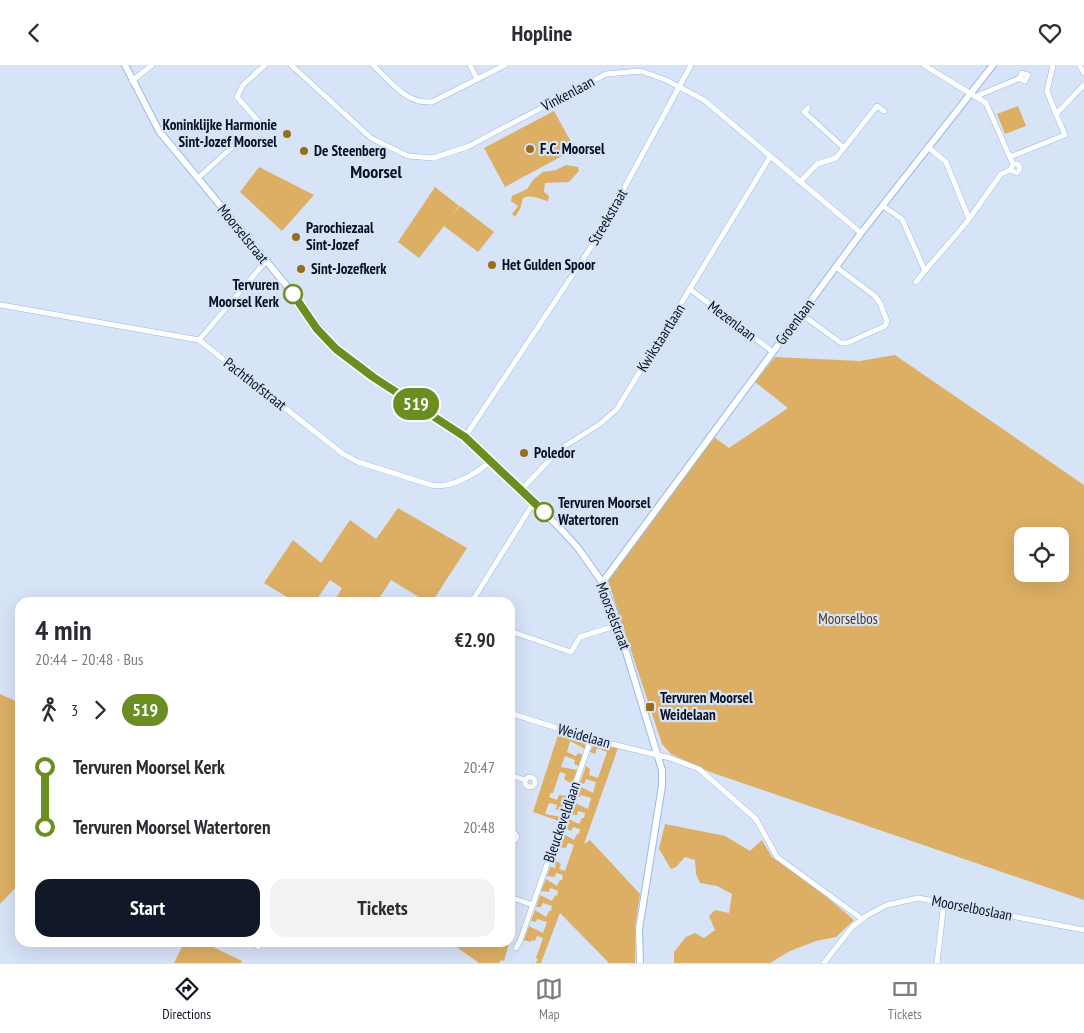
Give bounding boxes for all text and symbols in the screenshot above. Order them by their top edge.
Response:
icon: back [20,19,48,47]
text: Hopline [512,19,572,47]
icon: heart [1036,19,1064,47]
street label: Vinkenlaan [537,72,598,116]
place label: Koninklijke Harmonie Sint-Jozef Moorsel [162,115,277,151]
marker: Koninklijke Harmonie Sint-Jozef Moorsel [281,128,293,140]
place label: F.C. Moorsel [540,139,605,158]
place label: De Steenberg [314,141,387,160]
marker: F.C. Moorsel [524,143,536,155]
marker: De Steenberg [298,145,310,157]
district label: Moorsel [350,160,402,183]
street label: Streekstraat [584,185,631,248]
street label: Moorselstraat [214,200,273,267]
place label: Parochiezaal Sint-Jozef [306,218,374,254]
marker: Parochiezaal Sint-Jozef [290,231,302,243]
place label: Het Gulden Spoor [502,255,596,274]
place label: Sint-Jozefkerk [311,259,387,278]
marker: Het Gulden Spoor [486,259,498,271]
marker: Sint-Jozefkerk [295,263,307,275]
place label: Tervuren Moorsel Kerk [209,275,280,311]
marker: Tervuren Moorsel Kerk [283,284,303,304]
street label: Groenlaan [771,295,818,349]
street label: Mezenlaan [704,296,760,345]
street label: Kwikstaartlaan [632,300,689,375]
street label: Pachthofstraat [220,353,291,414]
line badge: 519 [387,388,445,420]
text: 519 [403,392,429,415]
place label: Poledor [534,443,576,462]
marker: Poledor [518,447,530,459]
place label: Tervuren Moorsel Watertoren [557,493,651,529]
marker: Tervuren Moorsel Watertoren [534,502,554,522]
map controls [1014,527,1069,582]
button: locate [1014,527,1069,582]
street label: Moorselstraat [592,579,635,652]
park label: Moorselbos [818,609,878,628]
text: 4 min [35,611,92,648]
text: €2.90 [455,628,495,652]
text: 20:44 – 20:48 · Bus [35,649,143,669]
place label: Tervuren Moorsel Weidelaan [659,688,753,724]
icon: walk [35,696,63,724]
icon: forward [86,696,114,724]
text: 519 [132,698,158,721]
text: 3 [71,700,78,720]
marker: Tervuren Moorsel Weidelaan [644,701,656,713]
street label: Weidelaan [556,719,613,752]
text: Tervuren Moorsel Kerk [73,755,225,779]
text: 20:47 [463,757,495,777]
street label: Bleuckeveldlaan [539,779,584,865]
text: Tervuren Moorsel Watertoren [73,815,271,839]
text: 20:48 [463,817,495,837]
button: Start [35,879,260,937]
button: Tickets [270,879,495,937]
street label: Moorselboslaan [930,890,1014,925]
tab: Directions [162,975,211,1023]
tab: Map [535,975,563,1023]
tab: Tickets [888,975,922,1023]

